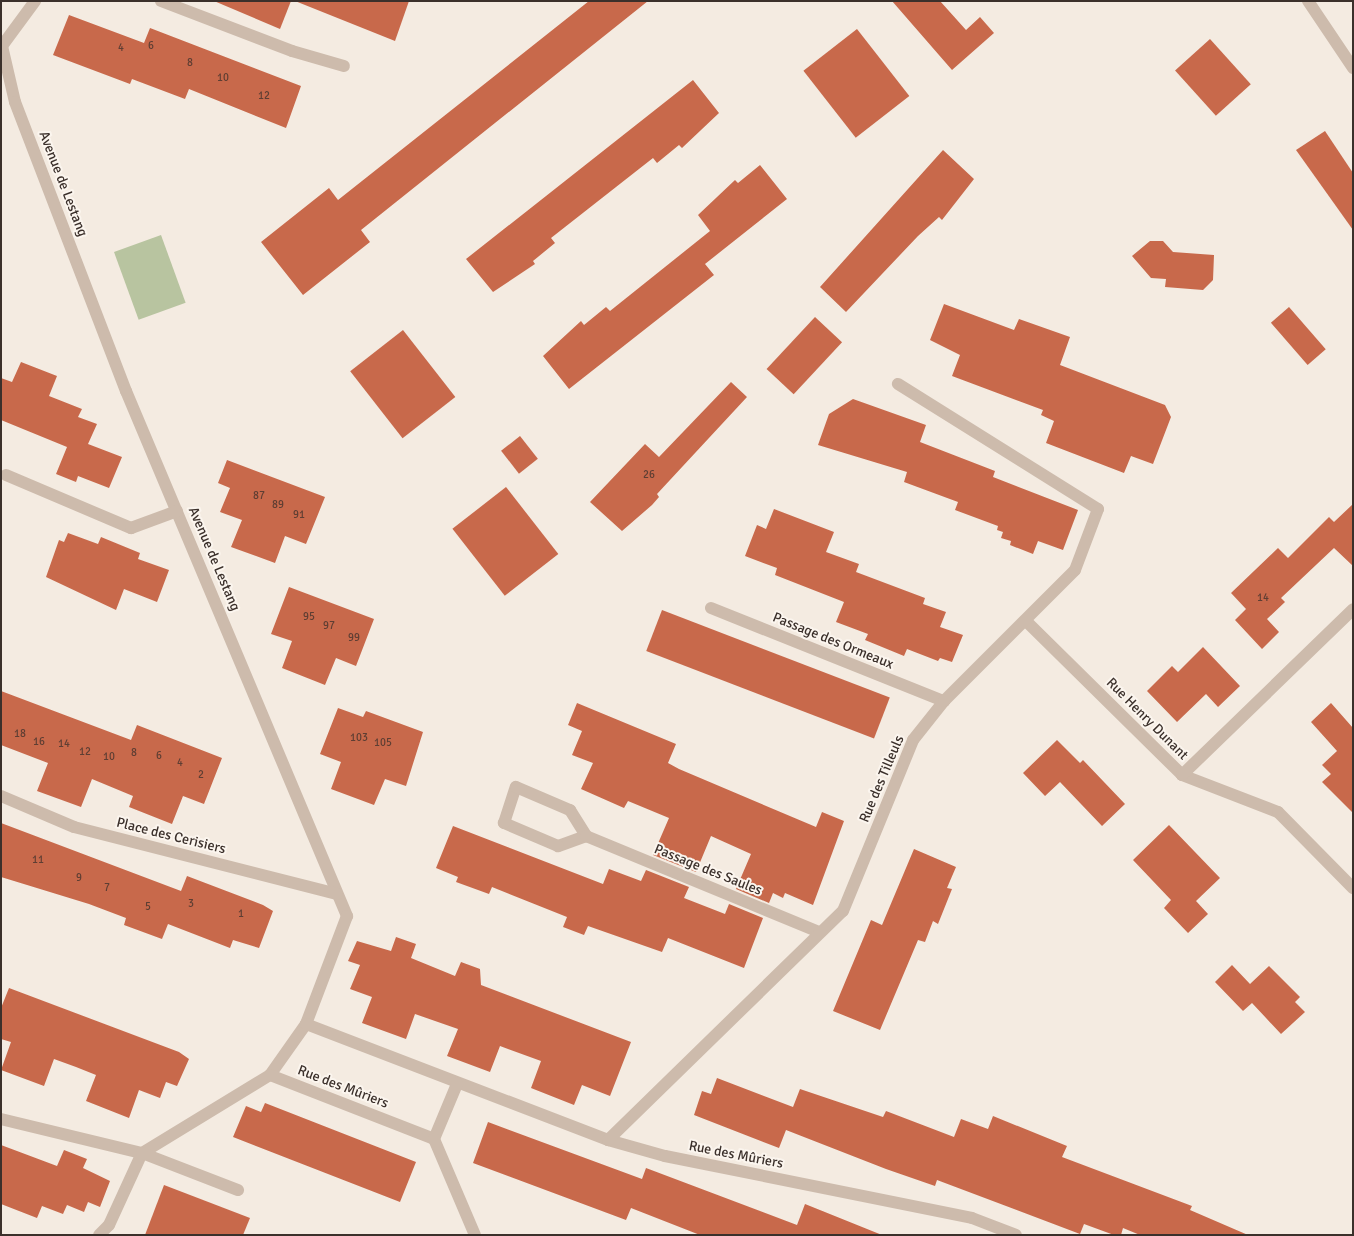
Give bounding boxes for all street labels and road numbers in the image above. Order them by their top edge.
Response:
street label: Avenue de Lestang [35,129,91,239]
street label: Avenue de Lestang [184,504,244,614]
street label: Passage des Ormeaux [770,609,896,673]
street label: Rue Henry Dunant [1103,675,1191,763]
street label: Rue des Tilleuls [856,733,908,825]
street label: Place des Cerisiers [115,814,227,858]
street label: Passage des Saules [652,841,764,899]
street label: Rue des Mûriers [295,1062,391,1112]
street label: Rue des Mûriers [687,1138,785,1172]

